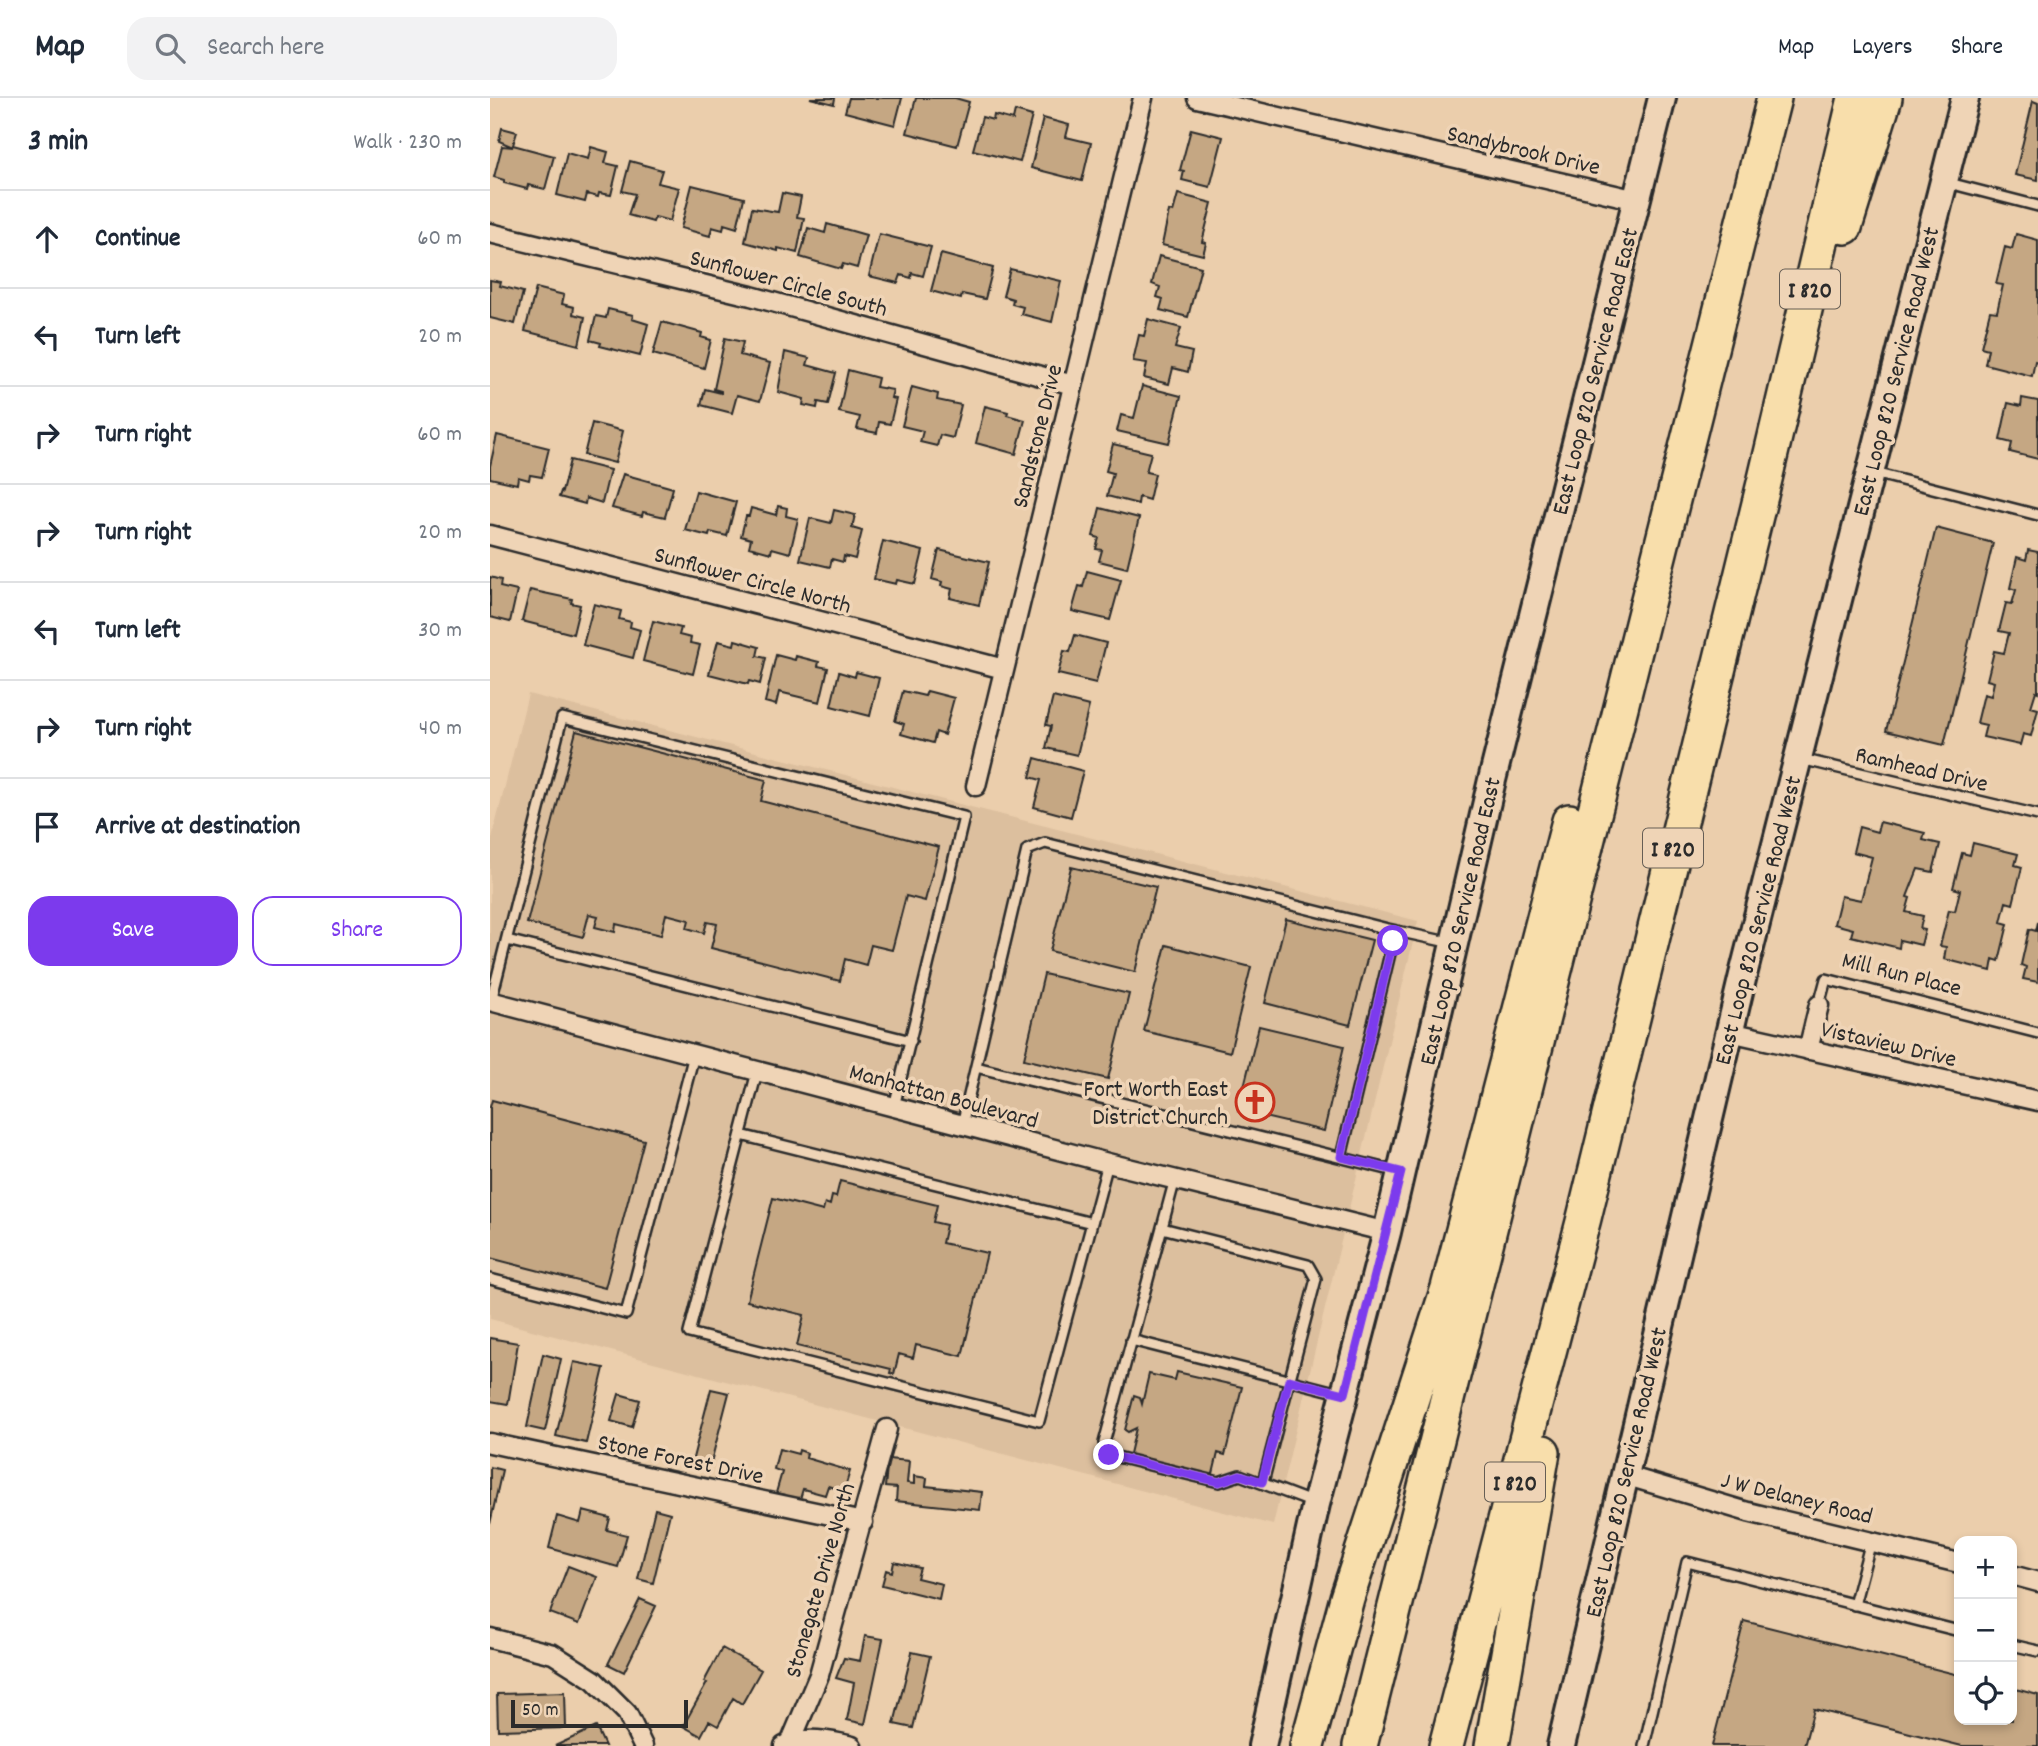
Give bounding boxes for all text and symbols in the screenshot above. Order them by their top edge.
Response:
search box [127,17,617,80]
text: Map [35,25,85,72]
icon: search [151,29,189,67]
text: Search here [207,30,325,67]
text: Map [1778,31,1814,65]
text: Layers [1852,31,1913,65]
text: Share [1951,31,2003,65]
street label: Sandybrook Drive [1443,118,1603,186]
text: 3 min [28,122,88,165]
text: Walk · 230 m [353,127,462,160]
icon: ahead [28,220,66,258]
text: Continue [95,221,180,258]
text: 60 m [417,223,462,256]
street label: East Loop 820 Service Road West [1846,223,1950,520]
street label: East Loop 820 Service Road East [1545,225,1649,519]
street label: Sunflower Circle South [686,242,891,328]
road number: I 820 [1780,270,1840,308]
icon: left [28,318,66,356]
text: Turn left [95,319,181,356]
text: 20 m [418,321,462,354]
street label: Sandstone Drive [1005,361,1073,512]
icon: right [28,416,66,454]
text: Turn right [95,417,192,454]
text: 60 m [417,419,462,452]
icon: right [28,514,66,552]
text: Turn right [95,515,192,552]
text: 20 m [418,517,462,550]
street label: Sunflower Circle North [650,539,855,625]
icon: left [28,612,66,650]
text: Turn left [95,613,181,650]
text: 30 m [418,615,462,648]
icon: right [28,710,66,748]
text: Turn right [95,711,192,748]
text: 40 m [419,713,462,746]
street label: Ramhead Drive [1852,739,1991,803]
street label: East Loop 820 Service Road West [1708,772,1812,1069]
street label: East Loop 820 Service Road East [1412,774,1512,1069]
icon: arrive [28,808,66,846]
text: Arrive at destination [95,809,300,846]
road number: I 820 [1643,828,1703,868]
button: Save [28,896,238,966]
button: Share [252,896,462,966]
route start [1377,925,1408,956]
street label: Mill Run Place [1838,945,1965,1007]
street label: Vistaview Drive [1817,1014,1960,1078]
street label: Manhattan Boulevard [845,1056,1041,1139]
place label: Fort Worth East District Church [1084,1074,1228,1136]
church icon: Fort Worth East District Church [1234,1081,1276,1123]
street label: East Loop 820 Service Road West [1578,1324,1678,1621]
street label: Stone Forest Drive [594,1427,766,1495]
route end [1093,1439,1124,1470]
road number: I 820 [1485,1462,1545,1502]
street label: J W Delaney Road [1717,1465,1876,1535]
street label: Stonegate Drive North [778,1479,866,1682]
map controls [1954,1536,2017,1725]
button: + [1954,1536,2017,1599]
button: − [1954,1599,2017,1662]
button: locate [1954,1662,2017,1725]
scale bar [511,1697,688,1729]
text: 50 m [522,1698,559,1725]

